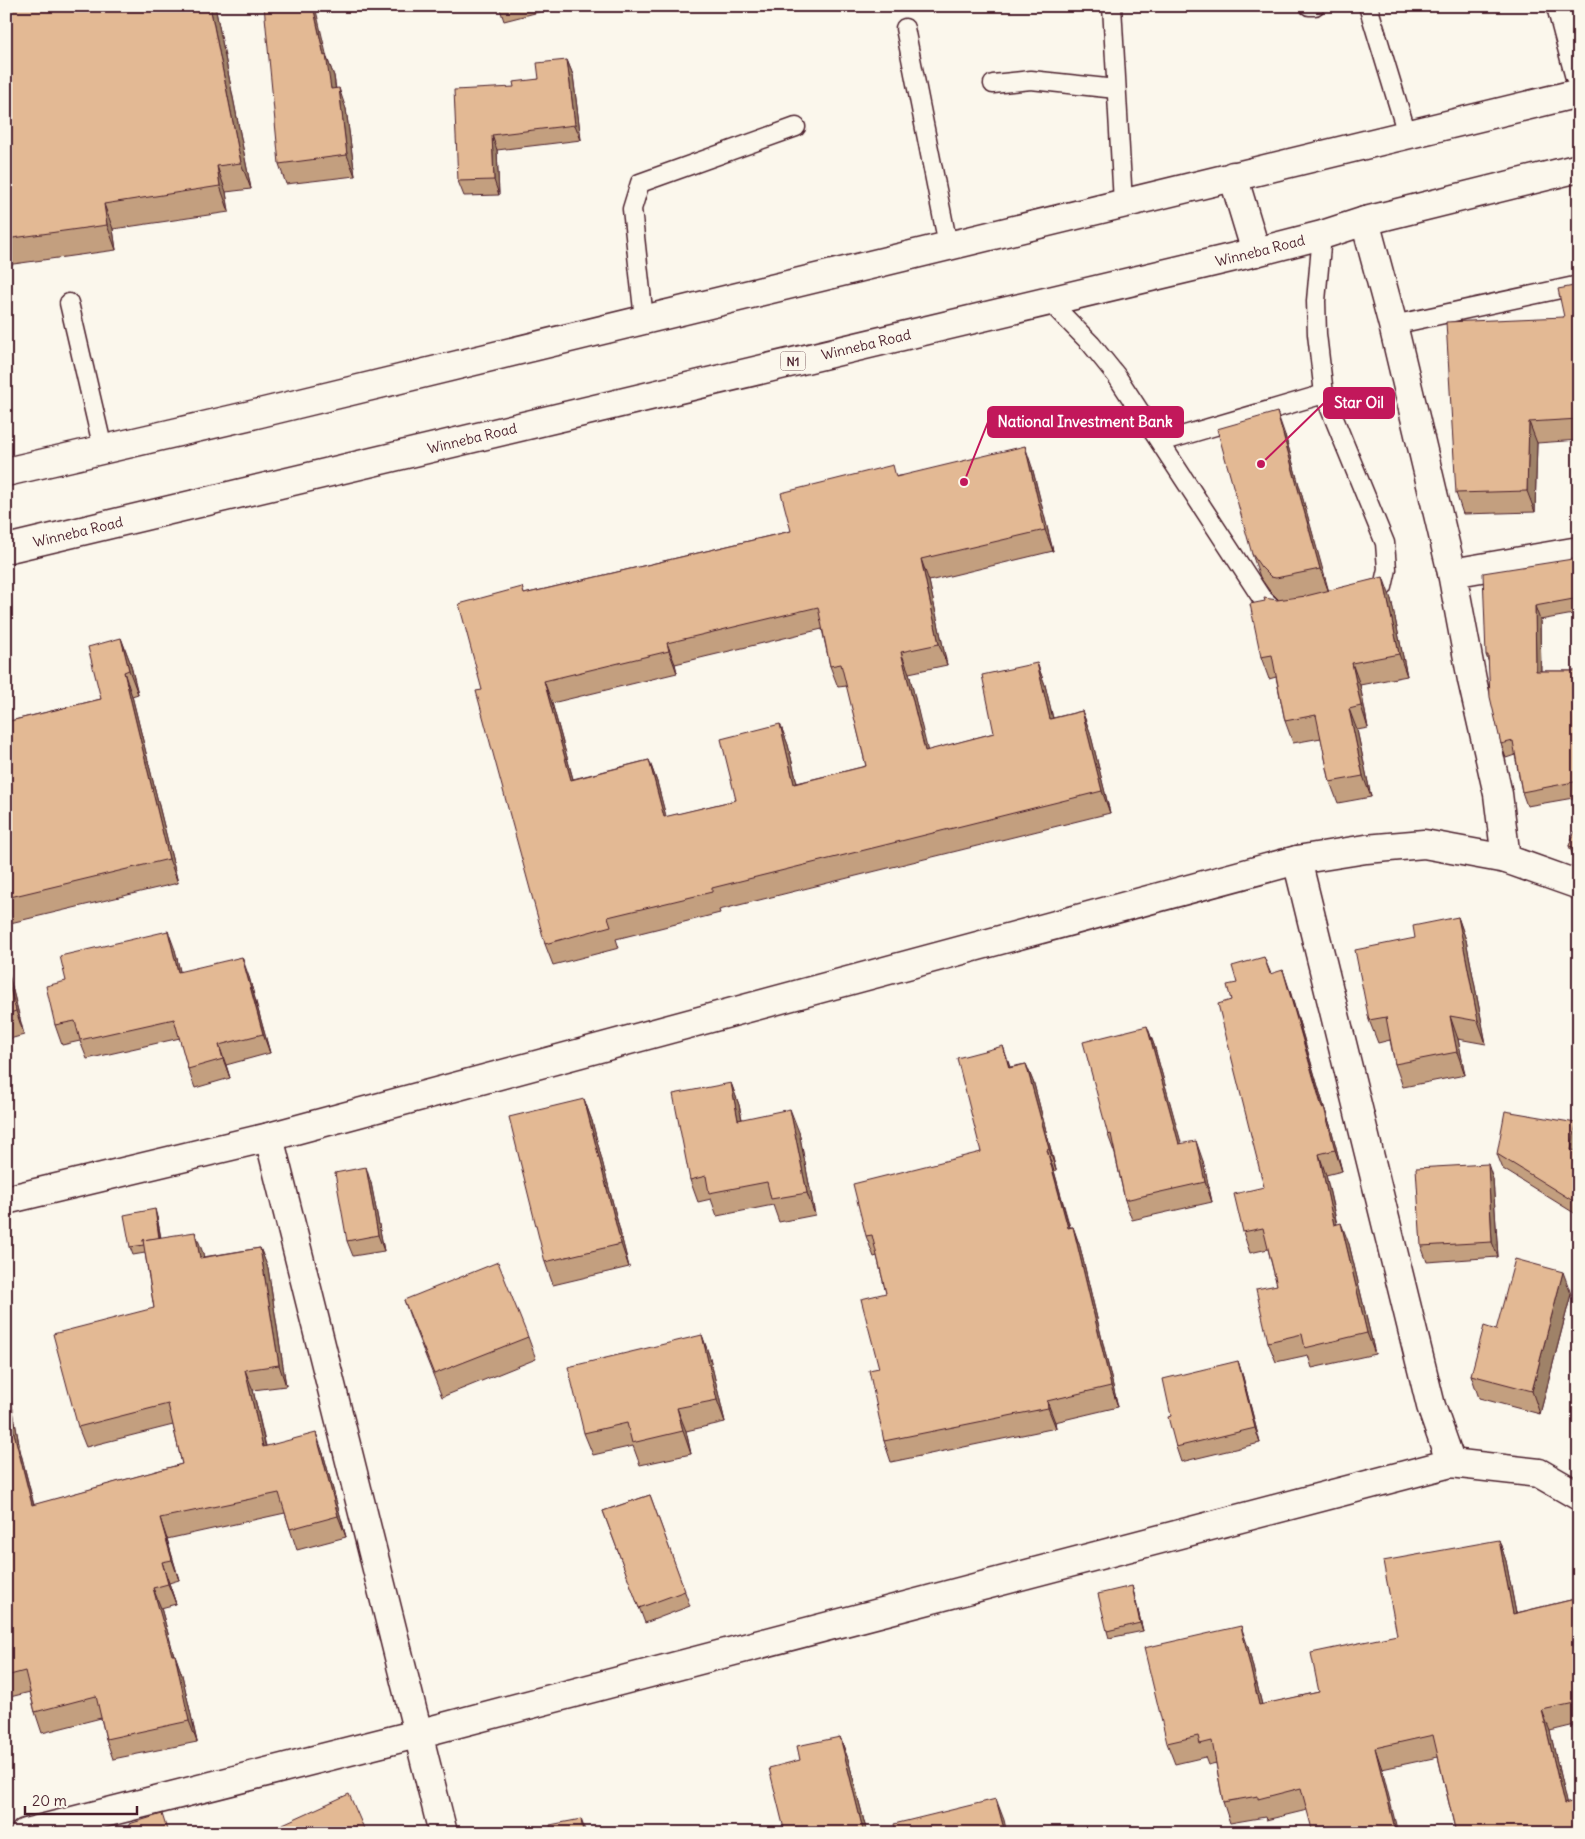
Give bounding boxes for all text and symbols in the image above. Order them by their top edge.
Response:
street label: Winneba Road [1213,231,1307,270]
street label: Winneba Road [819,325,913,364]
road number: N1 [780,352,806,371]
callout: Star Oil [1324,388,1394,418]
text: Star Oil [1334,393,1384,412]
callout: National Investment Bank [988,407,1183,437]
text: National Investment Bank [997,412,1173,431]
street label: Winneba Road [425,419,519,458]
street label: Winneba Road [31,513,125,551]
scale bar [25,1784,138,1816]
text: 20 m [32,1791,67,1810]

